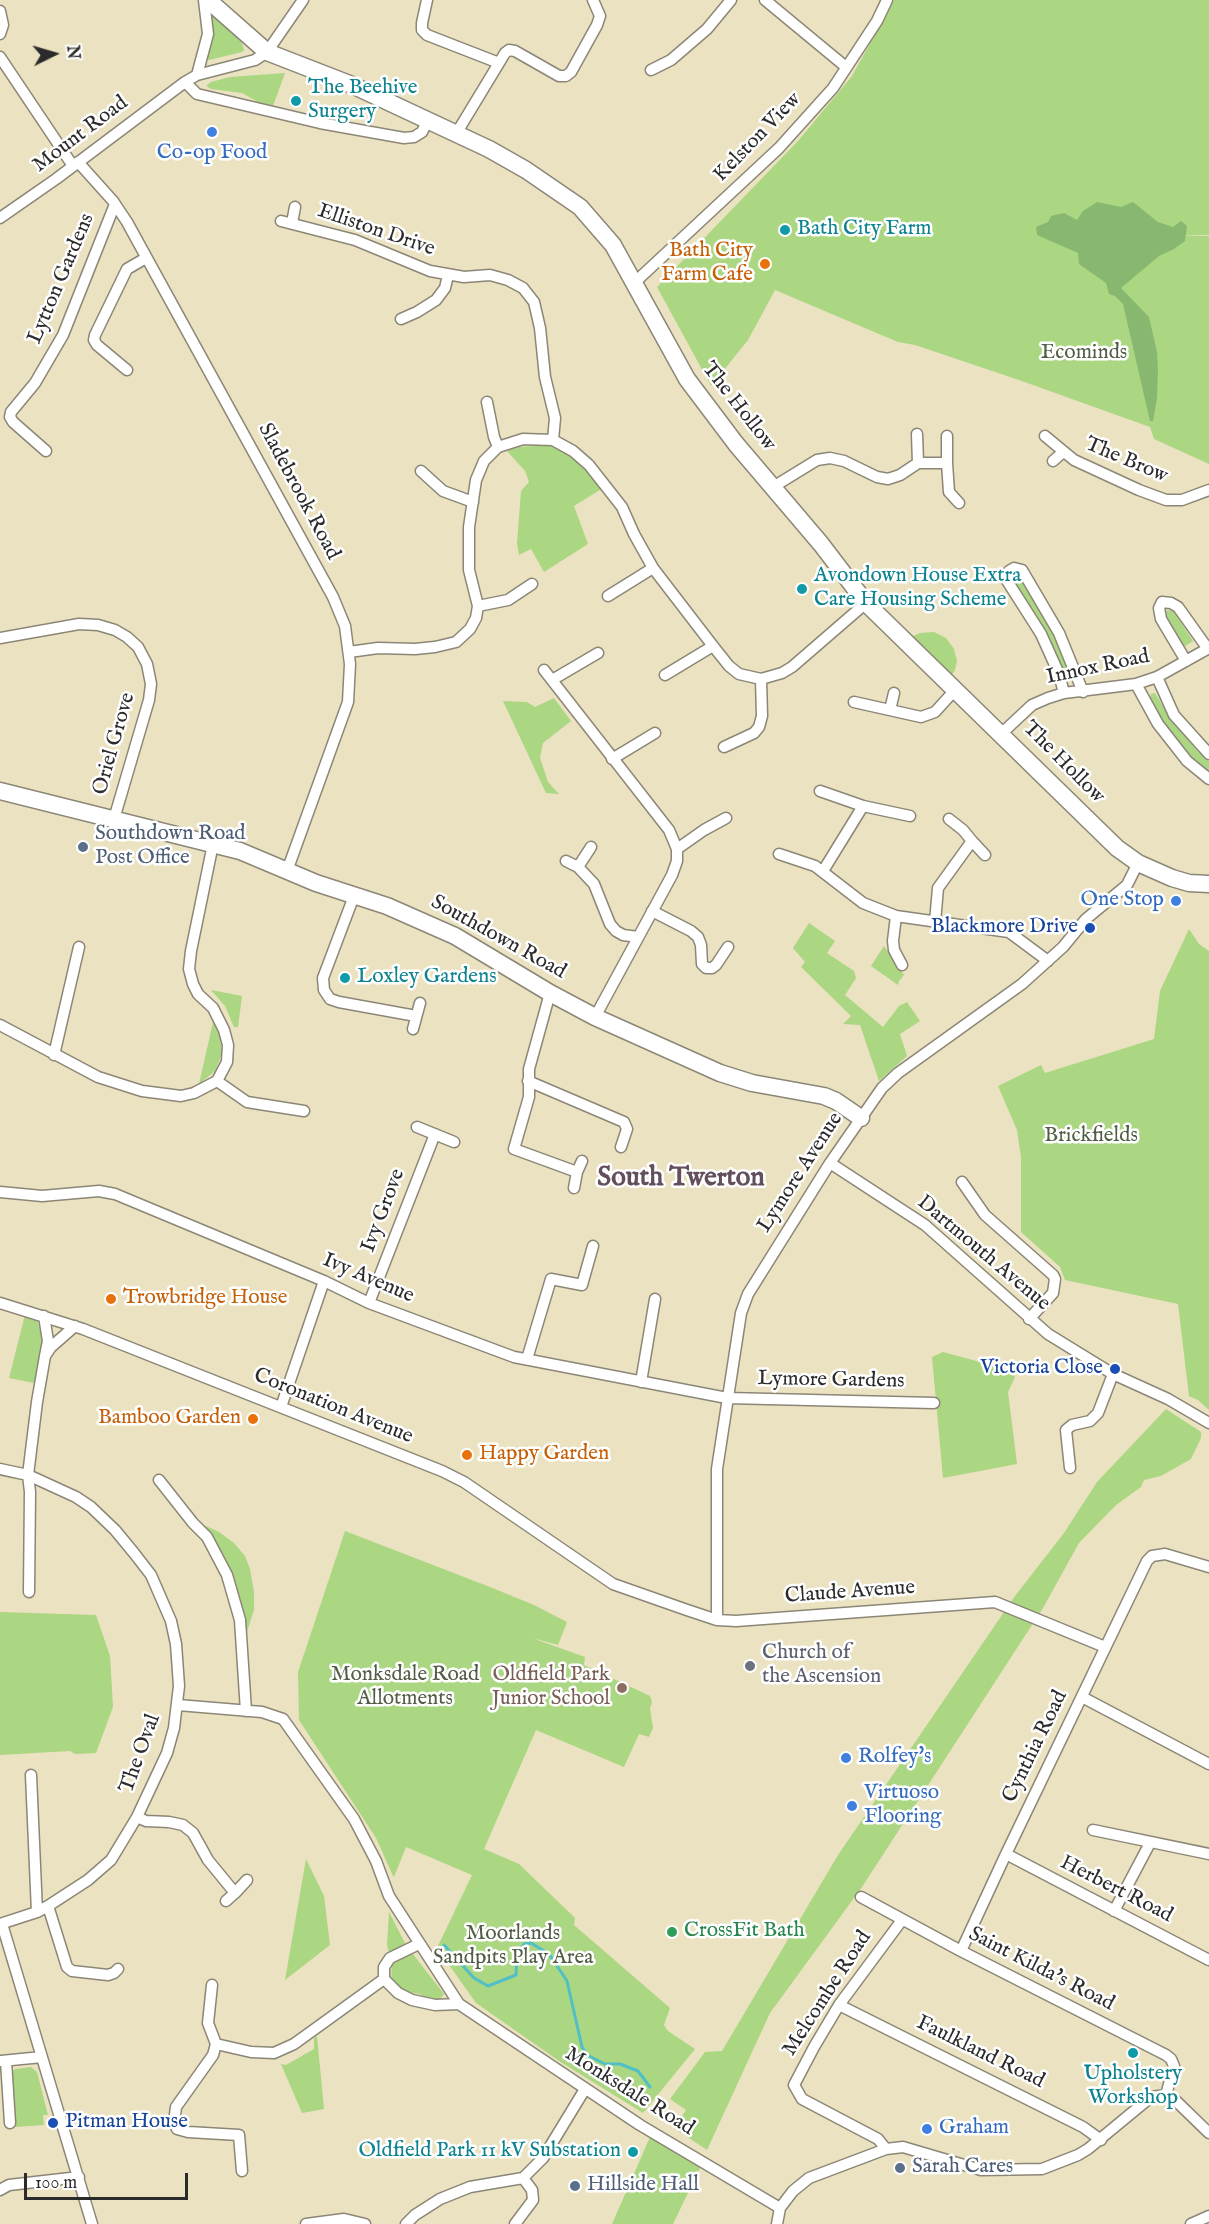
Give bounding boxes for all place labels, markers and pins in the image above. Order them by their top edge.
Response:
place label: The Beehive Surgery [308,76,417,126]
marker: The Beehive Surgery [289,94,303,108]
marker: Co-op Food [205,125,219,139]
place label: Co-op Food [157,141,267,167]
place label: Bath City Farm [797,217,932,243]
marker: Bath City Farm [778,223,792,237]
place label: Bath City Farm Cafe [661,239,753,289]
marker: Bath City Farm Cafe [758,257,772,271]
place label: Avondown House Extra Care Housing Scheme [814,564,1021,614]
marker: Avondown House Extra Care Housing Scheme [795,582,809,596]
place label: Southdown Road Post Office [95,822,246,872]
marker: Southdown Road Post Office [76,840,90,854]
place label: One Stop [1081,888,1164,914]
marker: One Stop [1169,894,1183,908]
place label: Blackmore Drive [931,915,1078,941]
marker: Blackmore Drive [1083,921,1097,935]
place label: Loxley Gardens [357,965,497,991]
marker: Loxley Gardens [338,971,352,985]
place label: Trowbridge House [123,1286,287,1312]
marker: Trowbridge House [104,1292,118,1306]
place label: Victoria Close [980,1356,1103,1382]
marker: Victoria Close [1108,1362,1122,1376]
place label: Bamboo Garden [98,1406,241,1432]
marker: Bamboo Garden [246,1412,260,1426]
place label: Happy Garden [479,1442,609,1468]
marker: Happy Garden [460,1448,474,1462]
place label: Church of the Ascension [762,1641,881,1691]
marker: Church of the Ascension [743,1659,757,1673]
place label: Oldfield Park Junior School [492,1663,610,1713]
marker: Oldfield Park Junior School [615,1681,629,1695]
place label: Rolfey's [858,1745,931,1771]
marker: Rolfey's [839,1751,853,1765]
place label: Virtuoso Flooring [864,1781,941,1831]
marker: Virtuoso Flooring [845,1799,859,1813]
place label: CrossFit Bath [684,1919,805,1945]
marker: CrossFit Bath [665,1925,679,1939]
marker: Upholstery Workshop [1126,2046,1140,2060]
place label: Upholstery Workshop [1084,2062,1182,2112]
place label: Pitman House [65,2110,188,2136]
marker: Pitman House [46,2116,60,2130]
place label: Graham [939,2116,1009,2142]
marker: Graham [920,2122,934,2136]
place label: Oldfield Park 11 kV Substation [358,2139,621,2165]
marker: Oldfield Park 11 kV Substation [626,2145,640,2159]
place label: Sarah Cares [912,2155,1013,2181]
marker: Sarah Cares [893,2161,907,2175]
place label: Hillside Hall [587,2173,699,2199]
marker: Hillside Hall [568,2179,582,2193]

